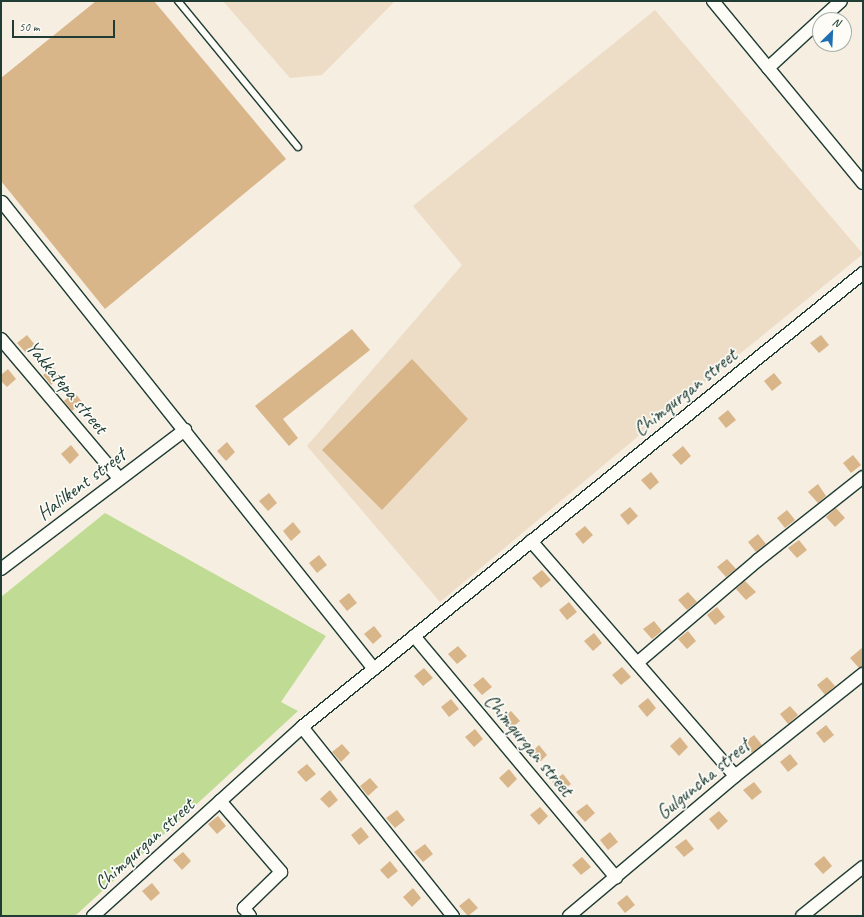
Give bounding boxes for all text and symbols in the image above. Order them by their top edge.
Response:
scale bar [14,12,117,38]
north arrow [812,12,852,52]
text: N [831,14,842,30]
text: 50 m [19,19,39,35]
street label: Yakkatepa street [21,335,113,439]
street label: Chimqurgan street [628,343,742,441]
street label: Halilkent street [32,443,130,525]
street label: Chimqurgan street [479,689,579,801]
street label: Gulguncha street [652,733,754,825]
street label: Chimqurgan street [89,793,199,895]

